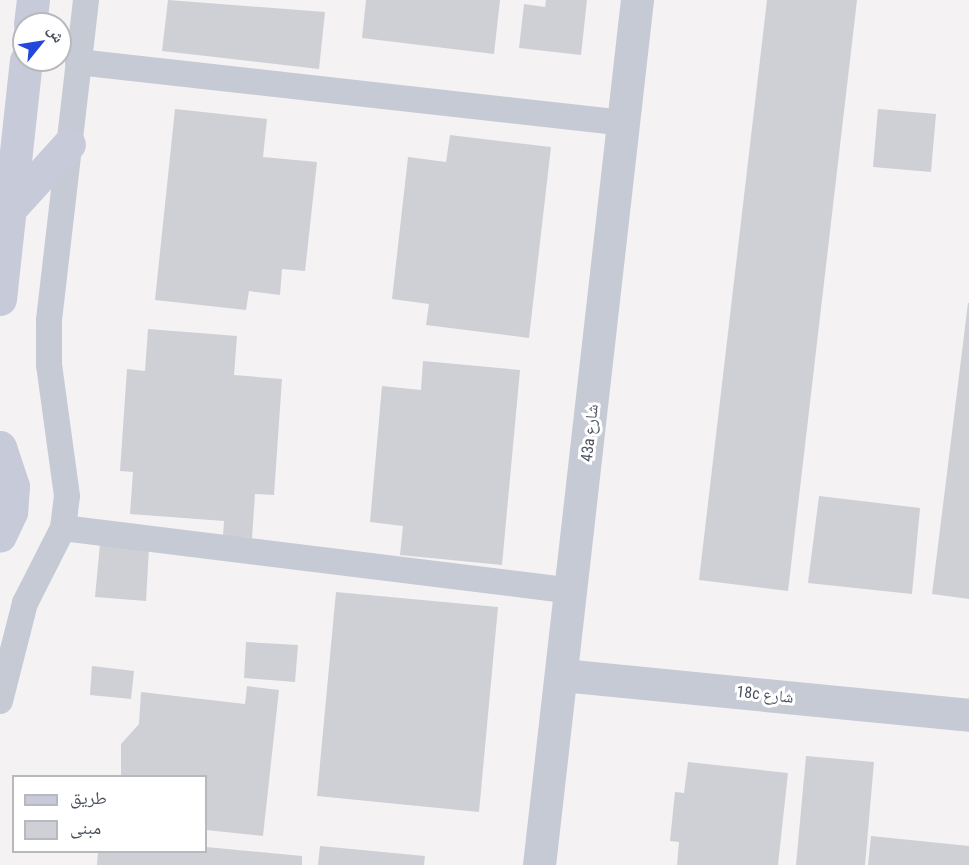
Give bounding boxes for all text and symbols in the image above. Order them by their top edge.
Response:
north arrow [12,12,72,72]
text: ش [44,22,69,46]
street label: 43a شارع [577,403,603,463]
street label: 18c شارع [736,682,794,708]
legend [12,775,207,853]
text: طريق [70,787,107,808]
text: مبنى [70,817,101,838]

